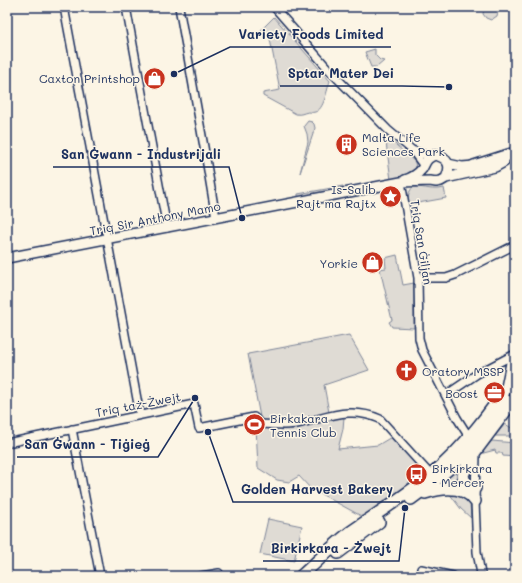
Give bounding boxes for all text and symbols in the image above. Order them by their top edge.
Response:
callout: Variety Foods Limited [230,22,391,47]
text: Variety Foods Limited [239,25,383,43]
callout: Sptar Mater Dei [280,61,402,86]
text: Sptar Mater Dei [288,64,394,81]
shop icon: Caxton Printshop [142,65,168,91]
place label: Caxton Printshop [39,70,140,86]
place label: Malta Life Sciences Park [362,129,445,159]
building icon: Malta Life Sciences Park [333,131,359,157]
callout: San Ġwann - Industrijali [53,142,229,167]
text: San Ġwann - Industrijali [61,145,221,162]
place label: Is-Salib Rajt ma Rajtx [296,181,376,211]
place icon: Is-Salib Rajt ma Rajtx [378,183,404,209]
street label: Triq Sir Anthony Mamo [88,197,222,239]
street label: Triq San Ġiljan [407,198,437,286]
shop icon: Yorkie [360,250,386,276]
place label: Yorkie [320,255,358,271]
church icon: Oratory MSSP [394,358,420,384]
place label: Oratory MSSP [422,363,504,379]
office icon: Boost [481,380,507,406]
place label: Boost [445,385,478,401]
street label: Triq taż-Żwejt [94,388,182,420]
place label: Birkakara Tennis Club [270,410,337,440]
sports icon: Birkakara Tennis Club [241,412,267,438]
callout: San Ġwann - Tiġieġ [17,432,158,457]
text: San Ġwann - Tiġieġ [24,435,150,452]
place label: Birkirkara - Mercer [432,460,493,490]
bus stop icon: Birkirkara - Mercer [403,462,429,488]
callout: Golden Harvest Bakery [233,477,400,502]
text: Golden Harvest Bakery [241,480,393,498]
callout: Birkirkara - Żwejt [263,536,399,561]
text: Birkirkara - Żwejt [271,539,391,556]

